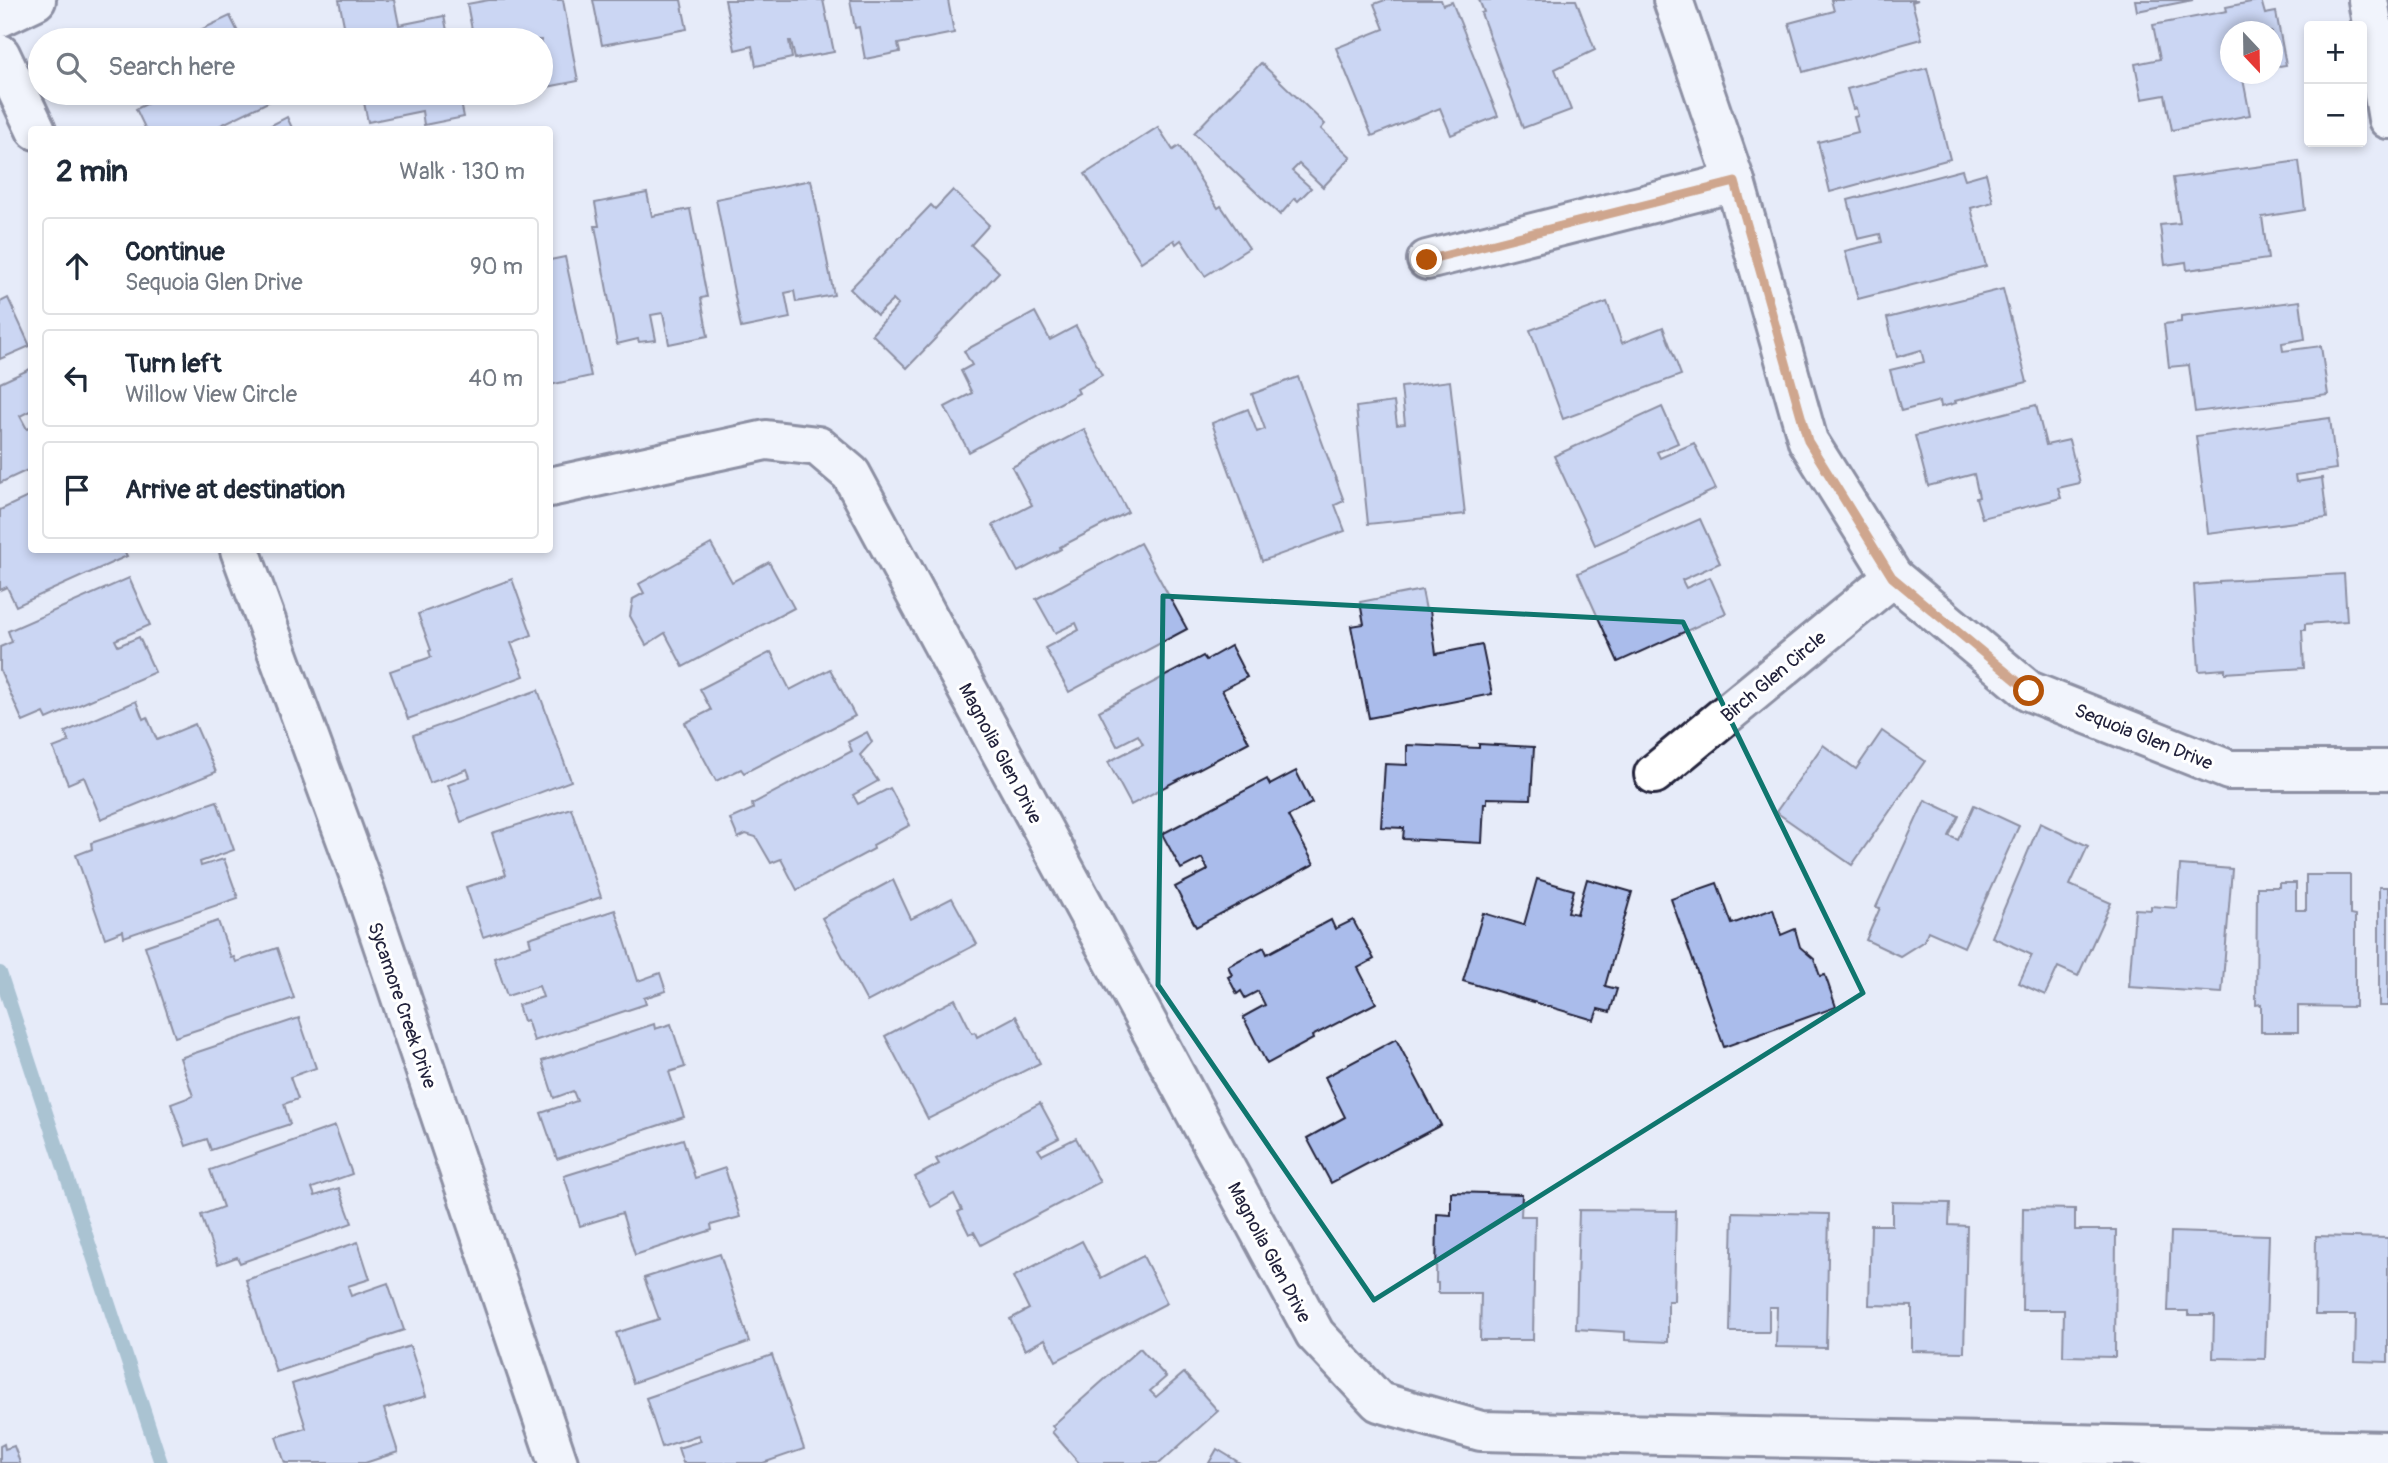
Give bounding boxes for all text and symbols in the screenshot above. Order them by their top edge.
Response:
north arrow [2220,21,2283,84]
map controls [2304,21,2367,147]
button: + [2304,21,2367,84]
search box [28,28,553,105]
icon: search [52,48,90,86]
text: Search here [108,51,235,83]
button: − [2304,84,2367,147]
text: 2 min [56,153,128,190]
text: Walk · 130 m [399,157,525,186]
text: Continue [125,236,225,268]
route end [1411,244,1442,275]
icon: ahead [58,247,96,285]
text: 90 m [470,252,523,281]
text: Sequoia Glen Drive [125,268,303,297]
text: Turn left [125,348,221,380]
icon: left [58,359,96,397]
text: 40 m [469,364,523,393]
text: Willow View Circle [125,380,297,409]
icon: arrive [58,471,96,509]
text: Arrive at destination [125,474,345,506]
street label: Birch Glen Circle [1716,625,1832,728]
route start [2013,675,2044,706]
street label: Magnolia Glen Drive [953,679,1048,828]
street label: Sequoia Glen Drive [2071,698,2217,776]
street label: Sycamore Creek Drive [362,919,442,1092]
street label: Magnolia Glen Drive [1222,1178,1317,1327]

